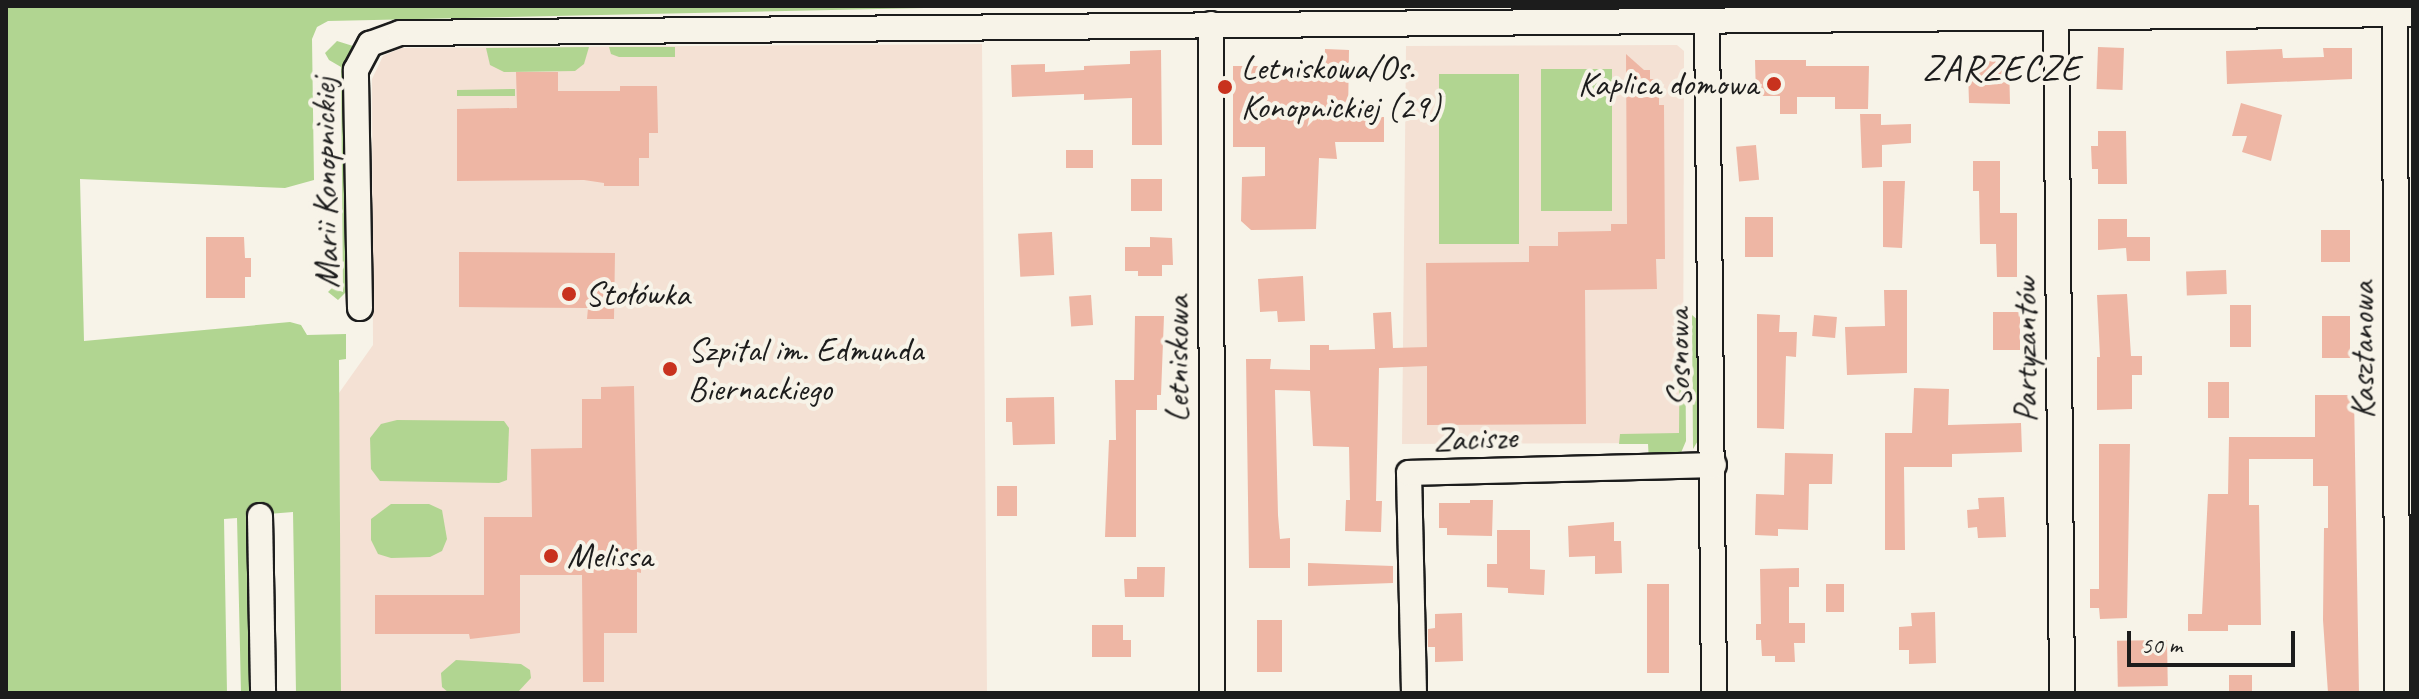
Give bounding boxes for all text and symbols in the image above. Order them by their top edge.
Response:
place label: Letniskowa/Os. Konopnickiej (29) [1241,47,1440,126]
district label: ZARZECZE [1922,47,2082,91]
place label: Kaplica domowa [1578,64,1758,104]
marker: Kaplica domowa [1765,75,1783,93]
street label: Marii Konopnickiej [303,77,347,289]
marker: Letniskowa/Os. Konopnickiej (29) [1216,78,1234,96]
place label: Stołówka [585,274,690,314]
street label: Partyzantów [2005,278,2045,422]
street label: Kasztanowa [2342,281,2382,419]
marker: Stołówka [560,285,578,303]
street label: Letniskowa [1157,296,1197,422]
street label: Sosnowa [1657,308,1699,408]
place label: Szpital im. Edmunda Biernackiego [688,329,921,408]
marker: Szpital im. Edmunda Biernackiego [659,358,681,380]
street label: Zacisze [1432,416,1518,460]
place label: Melissa [567,536,652,576]
marker: Melissa [542,547,560,565]
scale bar [2131,615,2299,665]
text: 50 m [2141,630,2182,660]

